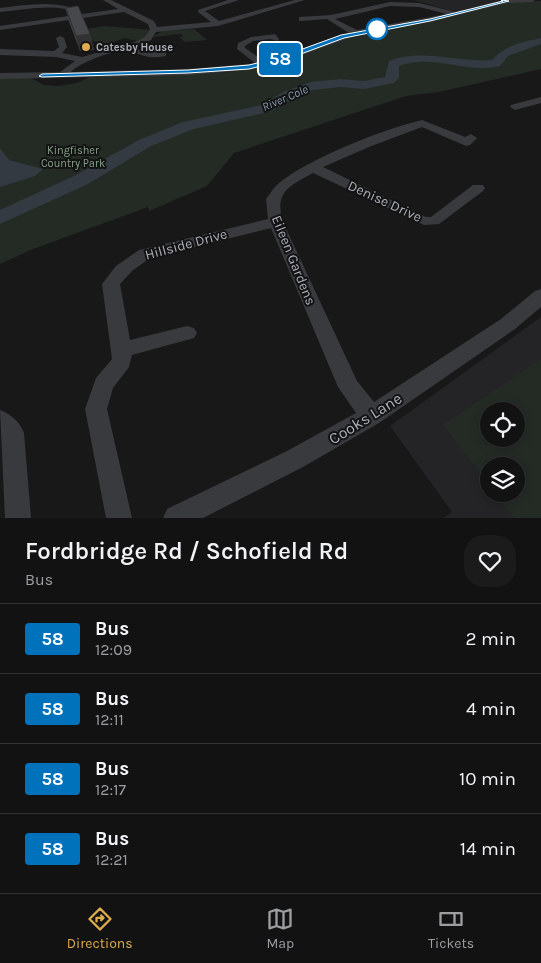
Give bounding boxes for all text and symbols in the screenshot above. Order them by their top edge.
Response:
unlabelled marker [366,18,388,40]
marker: Catesby House [80,41,92,53]
place label: Catesby House [96,41,173,54]
line badge: 58 [258,43,302,75]
text: 58 [269,48,291,70]
water label: River Cole [260,82,311,114]
park label: Kingfisher Country Park [41,144,105,170]
street label: Denise Drive [345,177,424,226]
street label: Eileen Gardens [268,213,319,307]
street label: Hillside Drive [143,225,229,264]
street label: Cooks Lane [325,388,405,448]
map controls [480,402,525,502]
button: locate [480,402,525,447]
button: layers [480,457,525,502]
button: heart [464,535,516,587]
text: Fordbridge Rd / Schofield Rd [25,537,348,565]
text: Bus [25,570,53,589]
text: Bus [95,618,129,640]
text: 58 [41,628,64,650]
text: 2 min [466,628,516,650]
text: 12:09 [95,640,132,659]
text: Bus [95,688,129,710]
text: 58 [41,698,64,720]
text: 4 min [466,698,516,720]
text: 12:11 [95,710,124,729]
text: Bus [95,758,129,780]
text: 58 [41,768,64,790]
text: 10 min [459,768,516,790]
text: 12:17 [95,780,126,799]
text: Bus [95,828,129,850]
text: 58 [41,838,64,860]
text: 14 min [460,838,516,860]
text: 12:21 [95,850,128,869]
tab: Directions [67,905,133,952]
tab: Map [266,905,294,952]
tab: Tickets [428,905,474,952]

